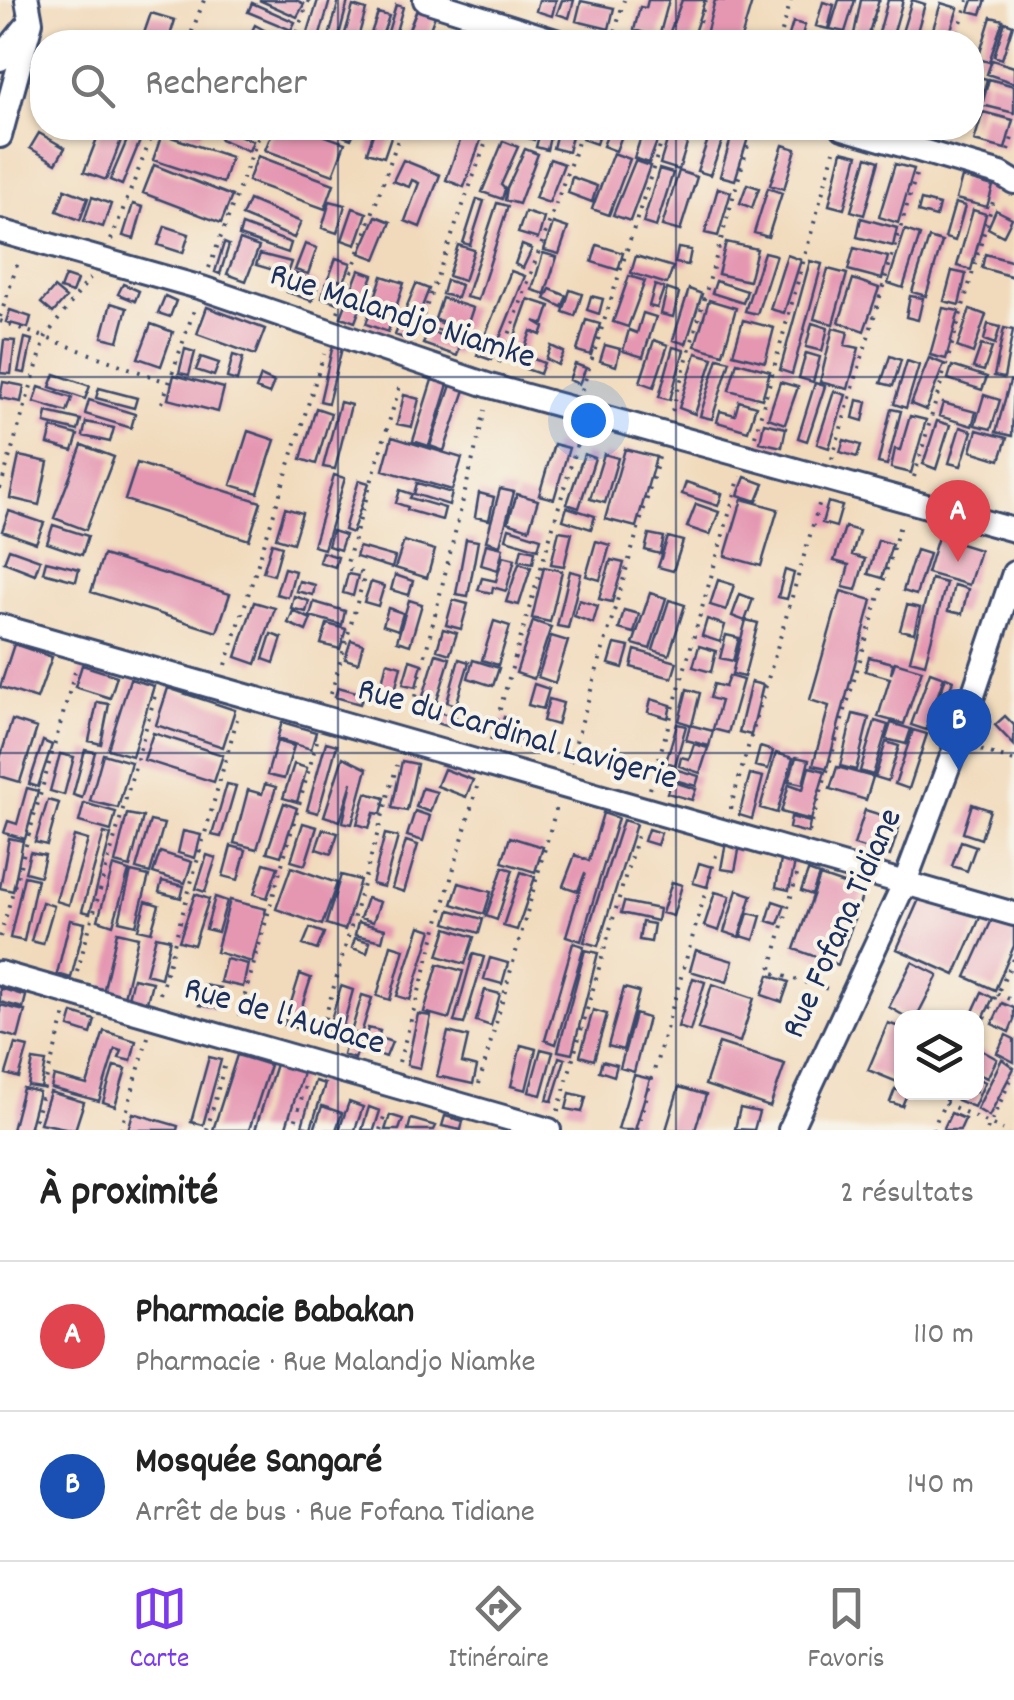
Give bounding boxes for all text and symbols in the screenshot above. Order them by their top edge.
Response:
search box [30,30,984,140]
icon: search [65,58,120,113]
text: Rechercher [145,58,307,113]
street label: Rue Malandjo Niamke [263,252,541,384]
your location [563,395,614,446]
pin: A [926,480,990,562]
street label: Rue du Cardinal Lavigerie [351,666,683,806]
pin: B [926,688,992,771]
street label: Rue Fofana Tidiane [771,801,917,1047]
street label: Rue de l'Audace [178,965,390,1071]
map controls [894,1010,984,1100]
button: layers [894,1010,984,1100]
text: À proximité [40,1165,218,1225]
text: 2 résultats [840,1172,974,1218]
text: Pharmacie Babakan [135,1286,414,1341]
text: A [64,1313,81,1359]
text: 110 m [913,1313,974,1359]
text: Pharmacie · Rue Malandjo Niamke [135,1341,536,1387]
text: Mosquée Sangaré [135,1436,382,1491]
text: B [65,1463,80,1509]
text: 140 m [907,1463,974,1509]
text: Arrêt de bus · Rue Fofana Tidiane [135,1491,535,1537]
tab: Carte [129,1581,189,1681]
tab: Itinéraire [448,1581,549,1681]
tab: Favoris [808,1581,885,1681]

